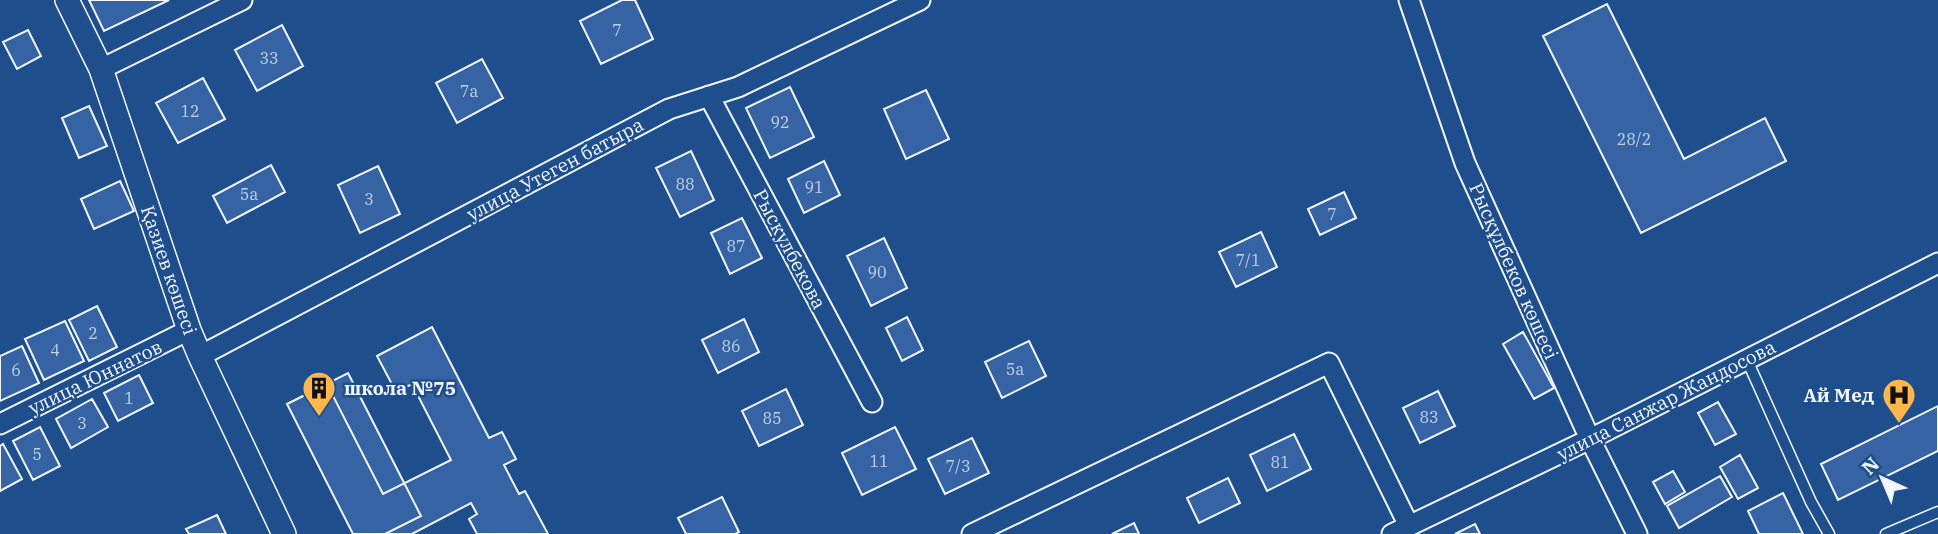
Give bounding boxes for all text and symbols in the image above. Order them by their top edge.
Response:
house number: 7 [612,20,622,40]
house number: 33 [259,48,279,68]
house number: 7а [460,81,478,101]
house number: 12 [180,101,200,121]
street label: улица Утеген батыра [462,112,648,226]
house number: 92 [770,112,790,132]
house number: 28/2 [1617,129,1651,149]
house number: 88 [675,174,695,194]
house number: 91 [804,177,824,197]
street label: Рысқұлбеков көшесі [1464,179,1564,363]
house number: 5а [240,184,258,204]
street label: Рыскулбекова [748,185,832,313]
house number: 3 [364,189,374,209]
street label: Қазиев көшесі [136,202,202,338]
house number: 7 [1327,204,1337,224]
house number: 87 [726,236,746,256]
house number: 7/1 [1235,250,1261,270]
house number: 90 [867,262,887,282]
house number: 2 [88,323,98,343]
street label: улица Юннатов [24,334,166,420]
street label: улица Санжар Жандосова [1553,334,1779,466]
house number: 86 [721,336,741,356]
house number: 4 [50,340,60,360]
house number: 5а [1006,359,1024,379]
house number: 6 [11,360,21,380]
building icon: школа №75 [300,369,338,418]
place label: школа №75 [344,376,456,400]
hospital icon: Ай Мед [1880,376,1918,425]
place label: Ай Мед [1803,383,1875,407]
house number: 1 [124,388,134,408]
house number: 83 [1419,407,1439,427]
house number: 85 [762,408,782,428]
house number: 3 [77,413,87,433]
north arrow [1847,443,1917,513]
house number: 5 [32,444,42,464]
house number: 11 [869,451,889,471]
house number: 81 [1270,452,1290,472]
text: N [1856,452,1884,480]
house number: 7/3 [945,456,971,476]

